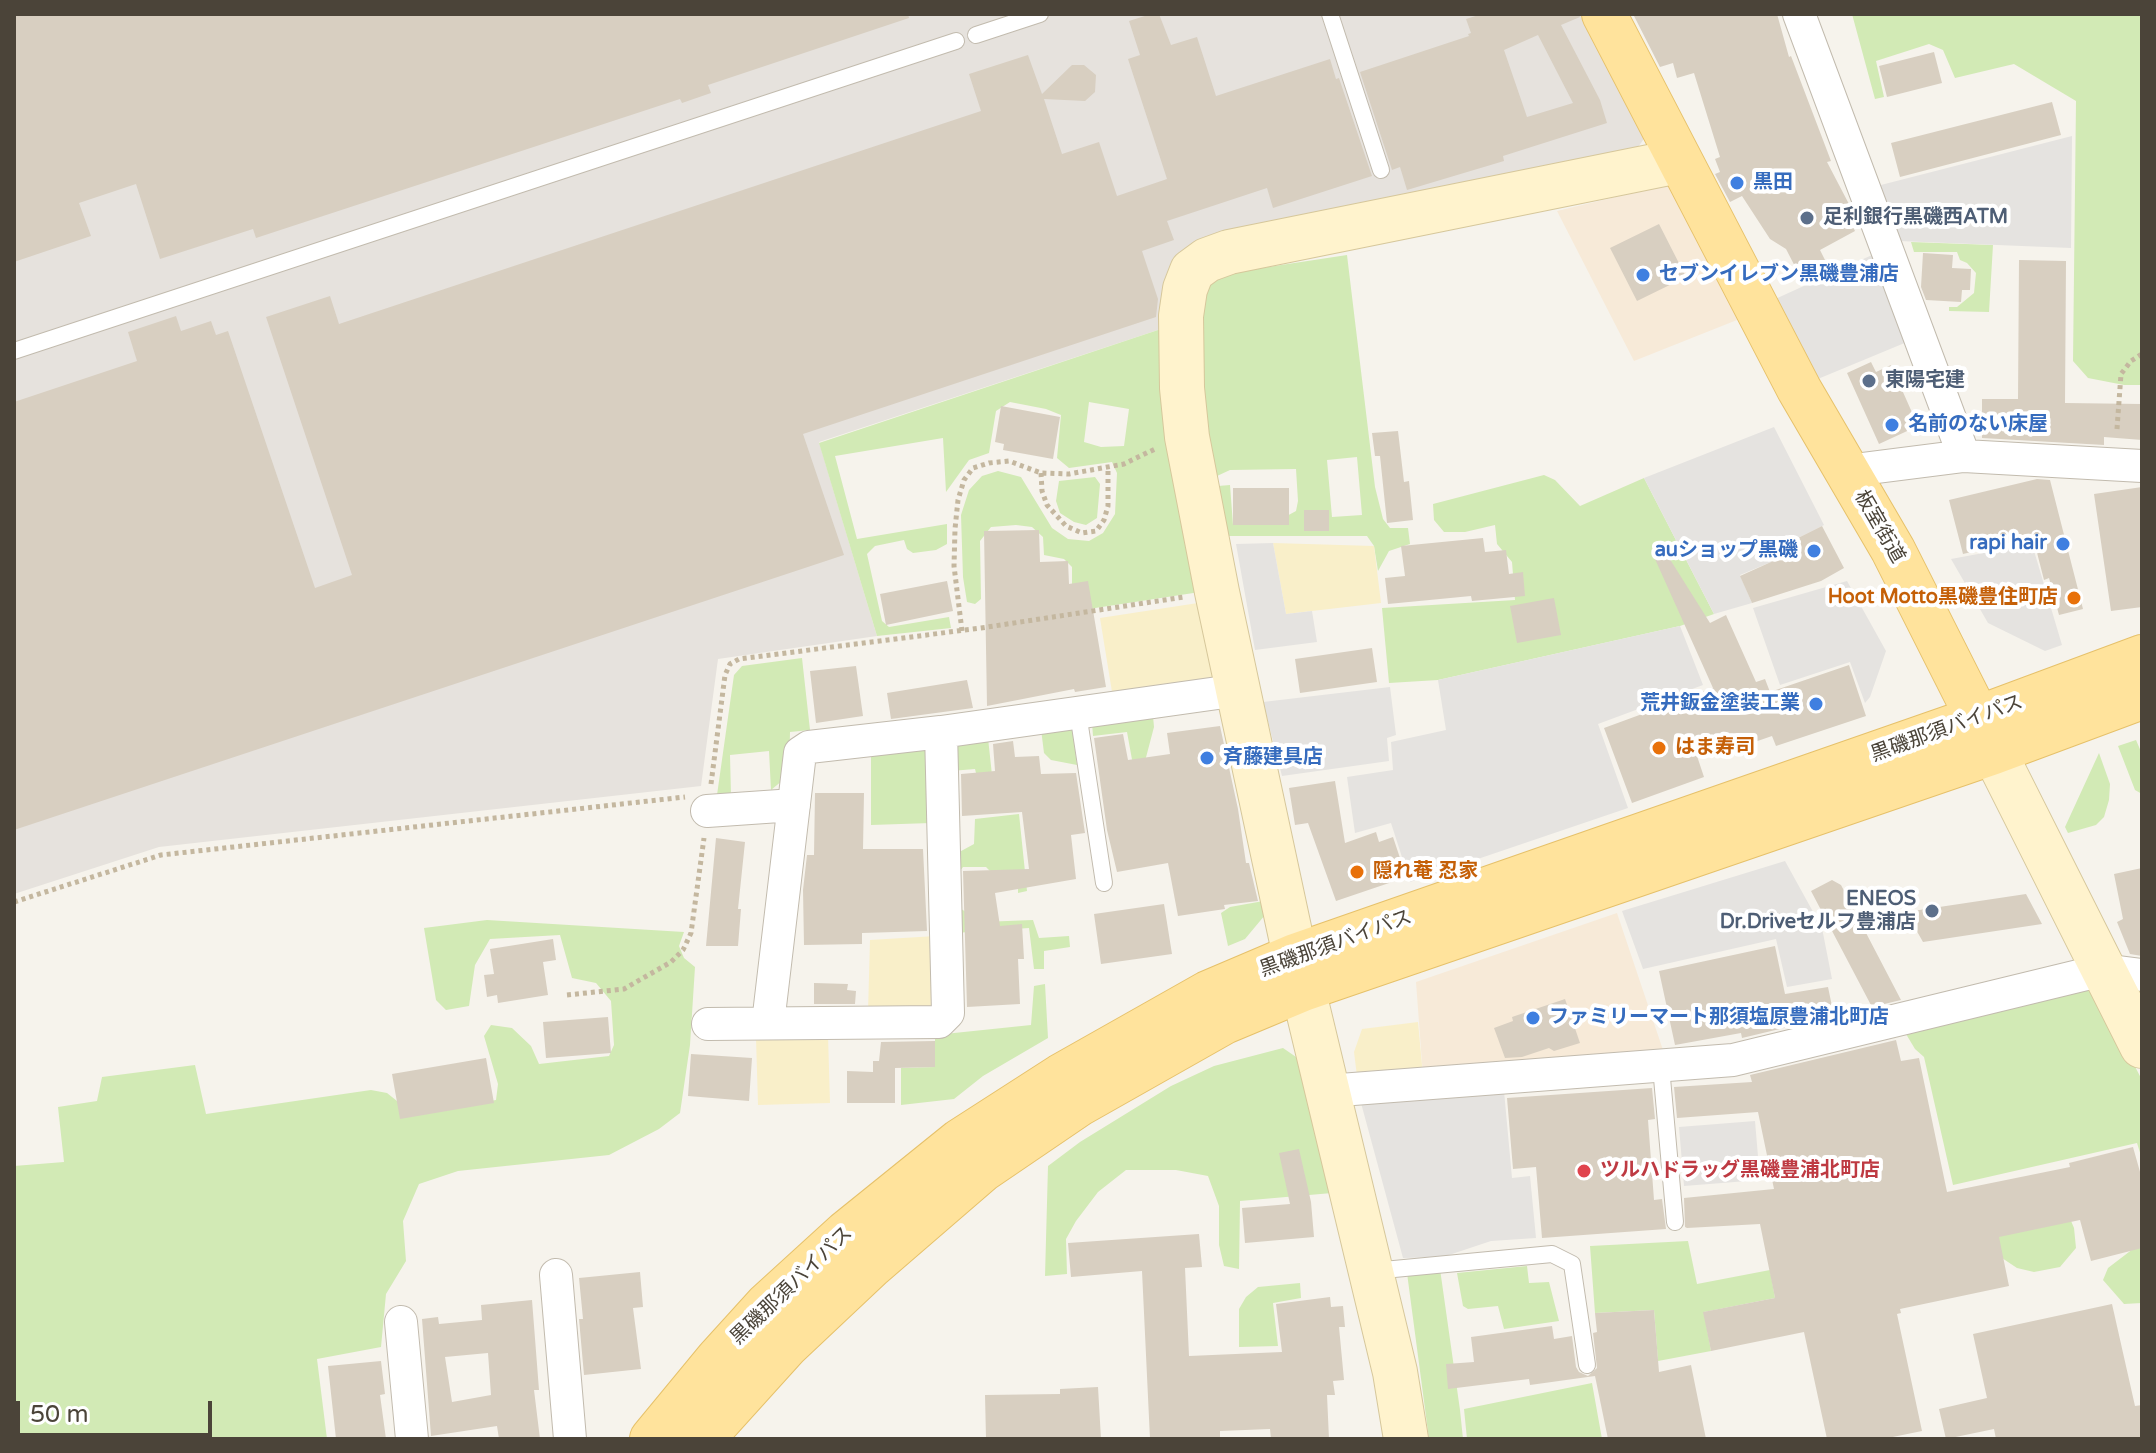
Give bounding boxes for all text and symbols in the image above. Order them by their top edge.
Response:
place label: 黒田 [1753,171,1793,195]
marker: 黒田 [1728,174,1746,192]
place label: 足利銀行黒磯西ATM [1823,206,2008,230]
marker: 足利銀行黒磯西ATM [1798,209,1816,227]
place label: セブンイレブン黒磯豊浦店 [1659,263,1899,287]
marker: セブンイレブン黒磯豊浦店 [1634,266,1652,284]
place label: 東陽宅建 [1885,369,1965,393]
marker: 東陽宅建 [1860,372,1878,390]
place label: 名前のない床屋 [1908,413,2048,437]
marker: 名前のない床屋 [1883,416,1901,434]
street label: 板室街道 [1849,486,1909,568]
place label: rapi hair [1969,532,2047,556]
marker: rapi hair [2054,535,2072,553]
place label: auショップ黒磯 [1655,539,1798,563]
marker: auショップ黒磯 [1805,542,1823,560]
place label: Hoot Motto黒磯豊住町店 [1828,586,2058,610]
marker: Hoot Motto黒磯豊住町店 [2065,589,2083,607]
street label: 黒磯那須バイパス [1868,690,2026,768]
place label: 荒井鈑金塗装工業 [1640,692,1800,716]
marker: 荒井鈑金塗装工業 [1807,695,1825,713]
place label: はま寿司 [1675,736,1755,760]
marker: はま寿司 [1650,739,1668,757]
place label: 斉藤建具店 [1223,746,1323,770]
marker: 斉藤建具店 [1198,749,1216,767]
place label: 隠れ菴 忍家 [1373,860,1478,884]
marker: 隠れ菴 忍家 [1348,863,1366,881]
place label: ENEOS Dr.Driveセルフ豊浦店 [1720,888,1916,935]
marker: ENEOS Dr.Driveセルフ豊浦店 [1923,902,1941,920]
street label: 黒磯那須バイパス [1257,905,1415,983]
place label: ファミリーマート那須塩原豊浦北町店 [1549,1006,1889,1030]
marker: ファミリーマート那須塩原豊浦北町店 [1524,1009,1542,1027]
place label: ツルハドラッグ黒磯豊浦北町店 [1600,1159,1880,1183]
marker: ツルハドラッグ黒磯豊浦北町店 [1575,1162,1593,1180]
street label: 黒磯那須バイパス [726,1222,858,1350]
scale bar [20,1385,216,1435]
text: 50 m [30,1400,88,1429]

